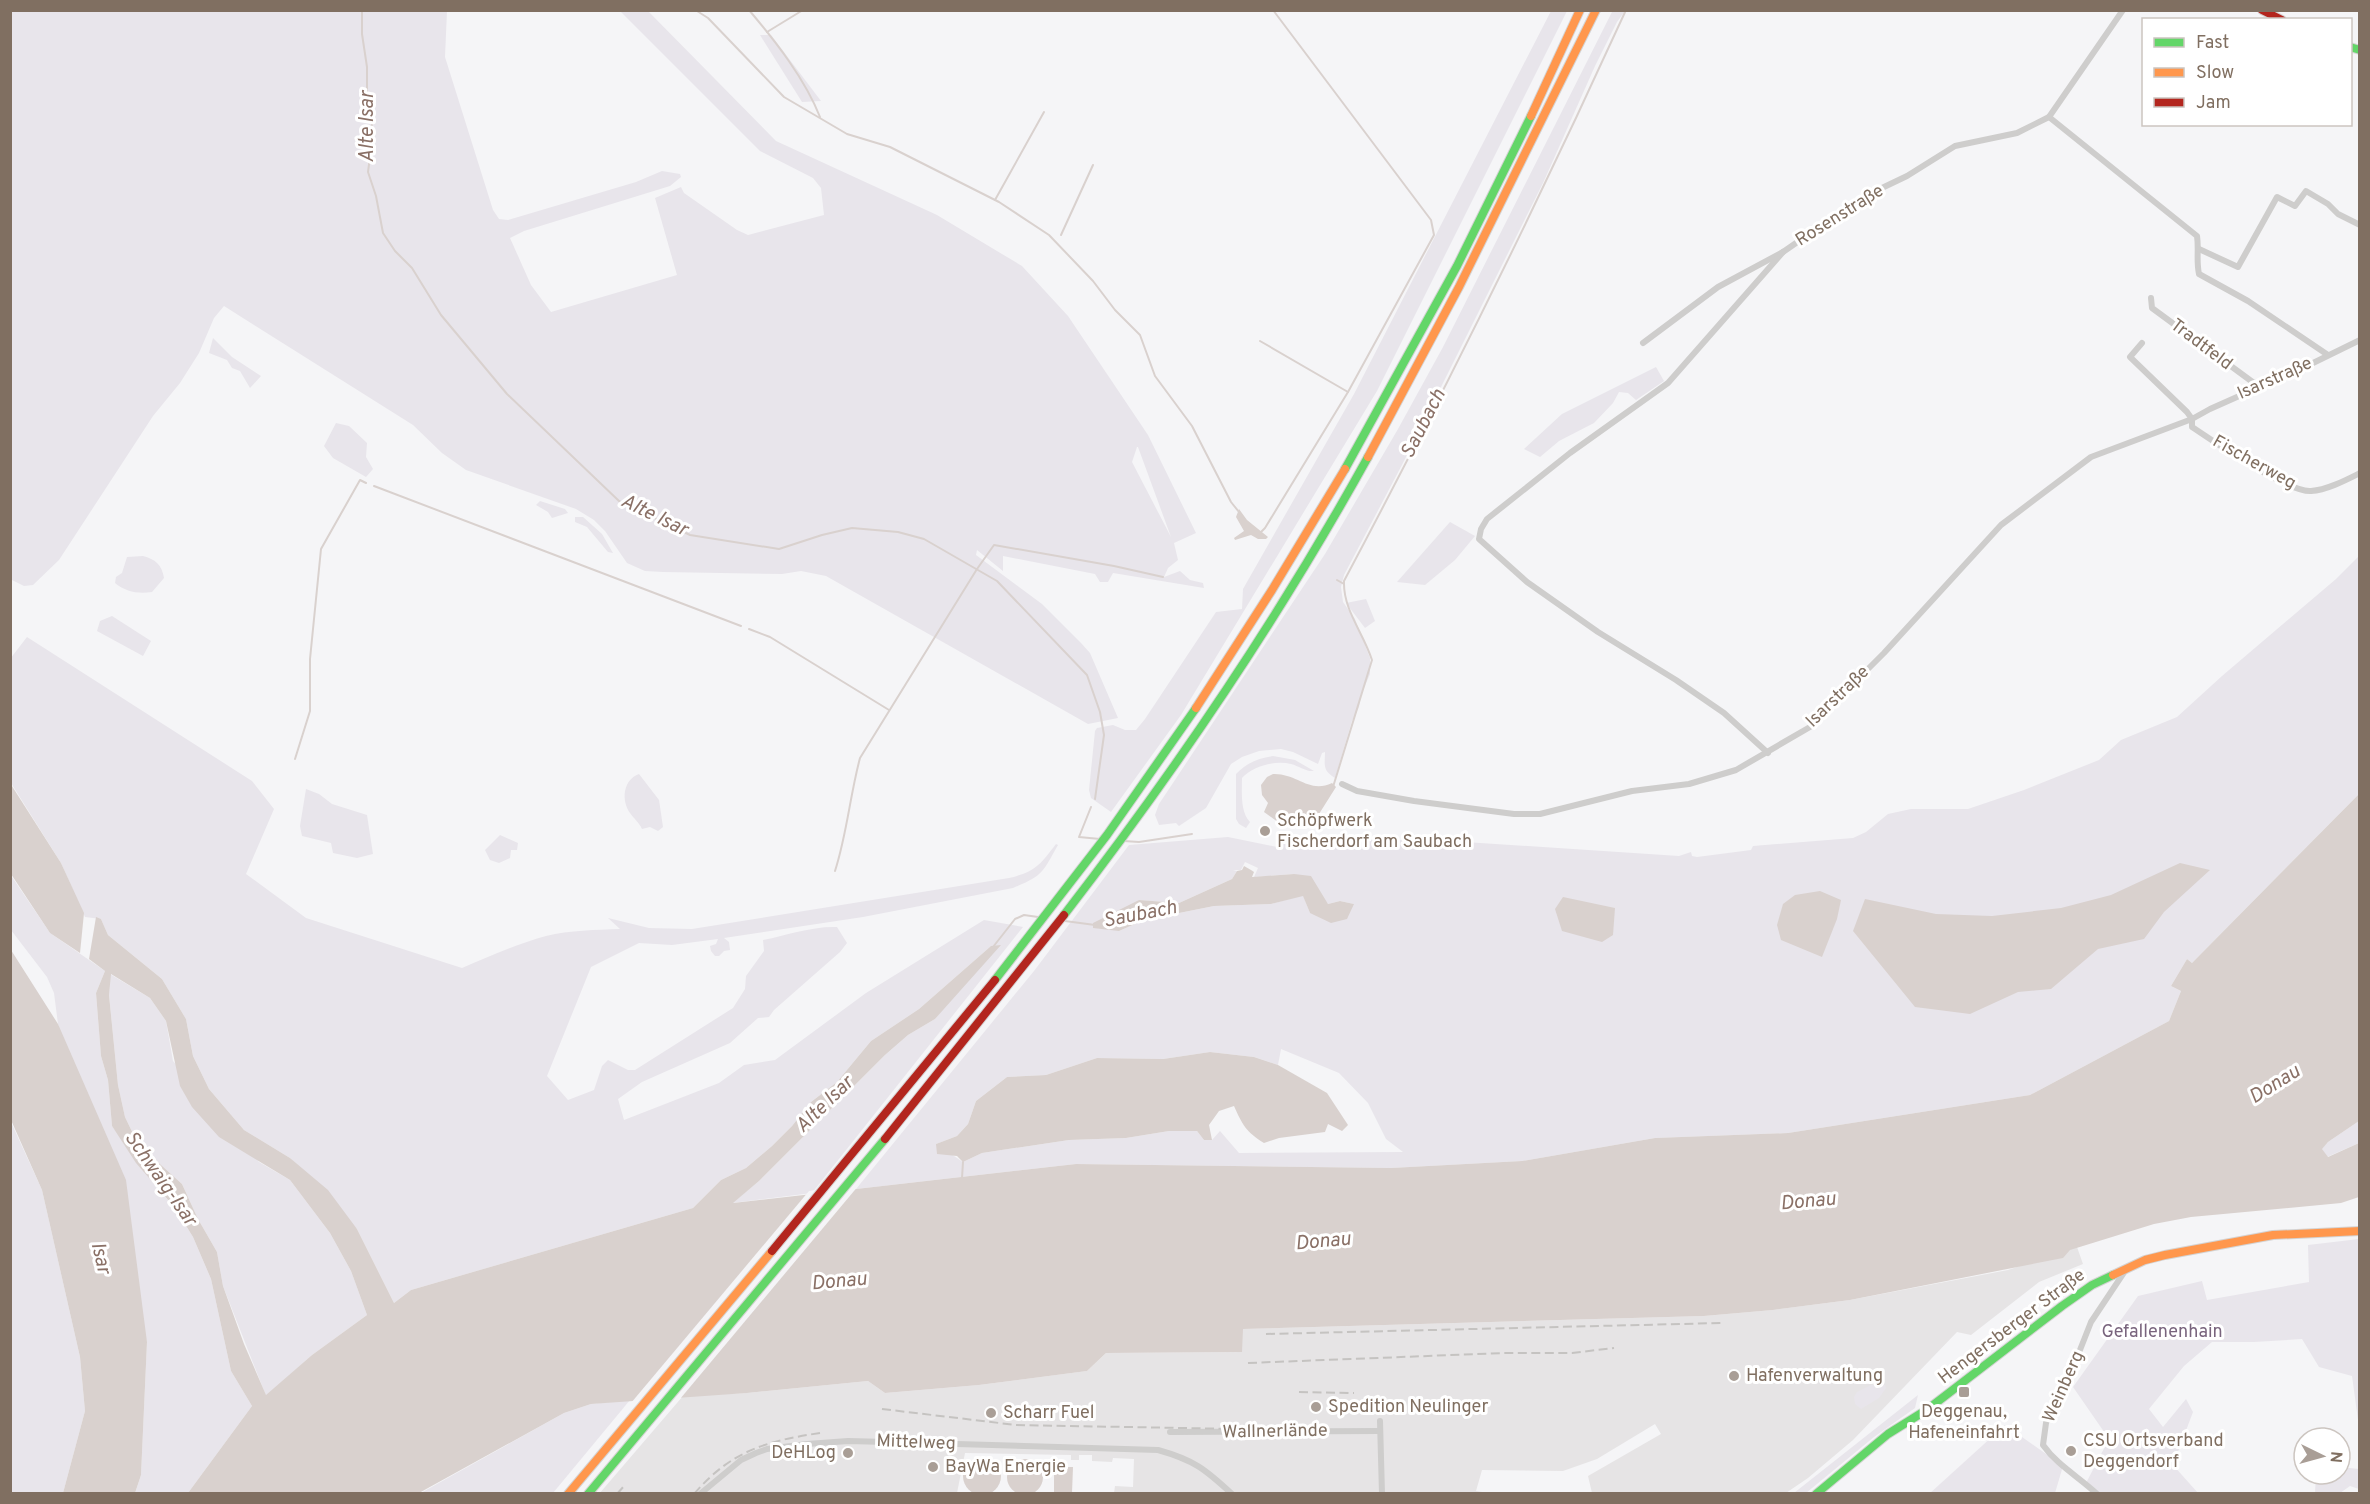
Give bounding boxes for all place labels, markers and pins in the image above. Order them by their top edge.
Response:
place label: Schöpfwerk Fischerdorf am Saubach [1277,810,1472,854]
marker: Schöpfwerk Fischerdorf am Saubach [1258,824,1272,838]
place label: Hafenverwaltung [1746,1365,1883,1388]
marker: Hafenverwaltung [1727,1369,1741,1383]
marker: Deggenau, Hafeneinfahrt [1957,1385,1971,1399]
place label: Spedition Neulinger [1328,1396,1488,1419]
marker: Spedition Neulinger [1309,1400,1323,1414]
place label: Deggenau, Hafeneinfahrt [1908,1401,2020,1445]
place label: Scharr Fuel [1003,1402,1094,1425]
marker: Scharr Fuel [984,1406,998,1420]
place label: CSU Ortsverband Deggendorf [2083,1430,2224,1474]
place label: DeHLog [771,1442,836,1465]
marker: CSU Ortsverband Deggendorf [2064,1444,2078,1458]
marker: DeHLog [841,1446,855,1460]
place label: BayWa Energie [945,1456,1066,1479]
marker: BayWa Energie [926,1460,940,1474]

